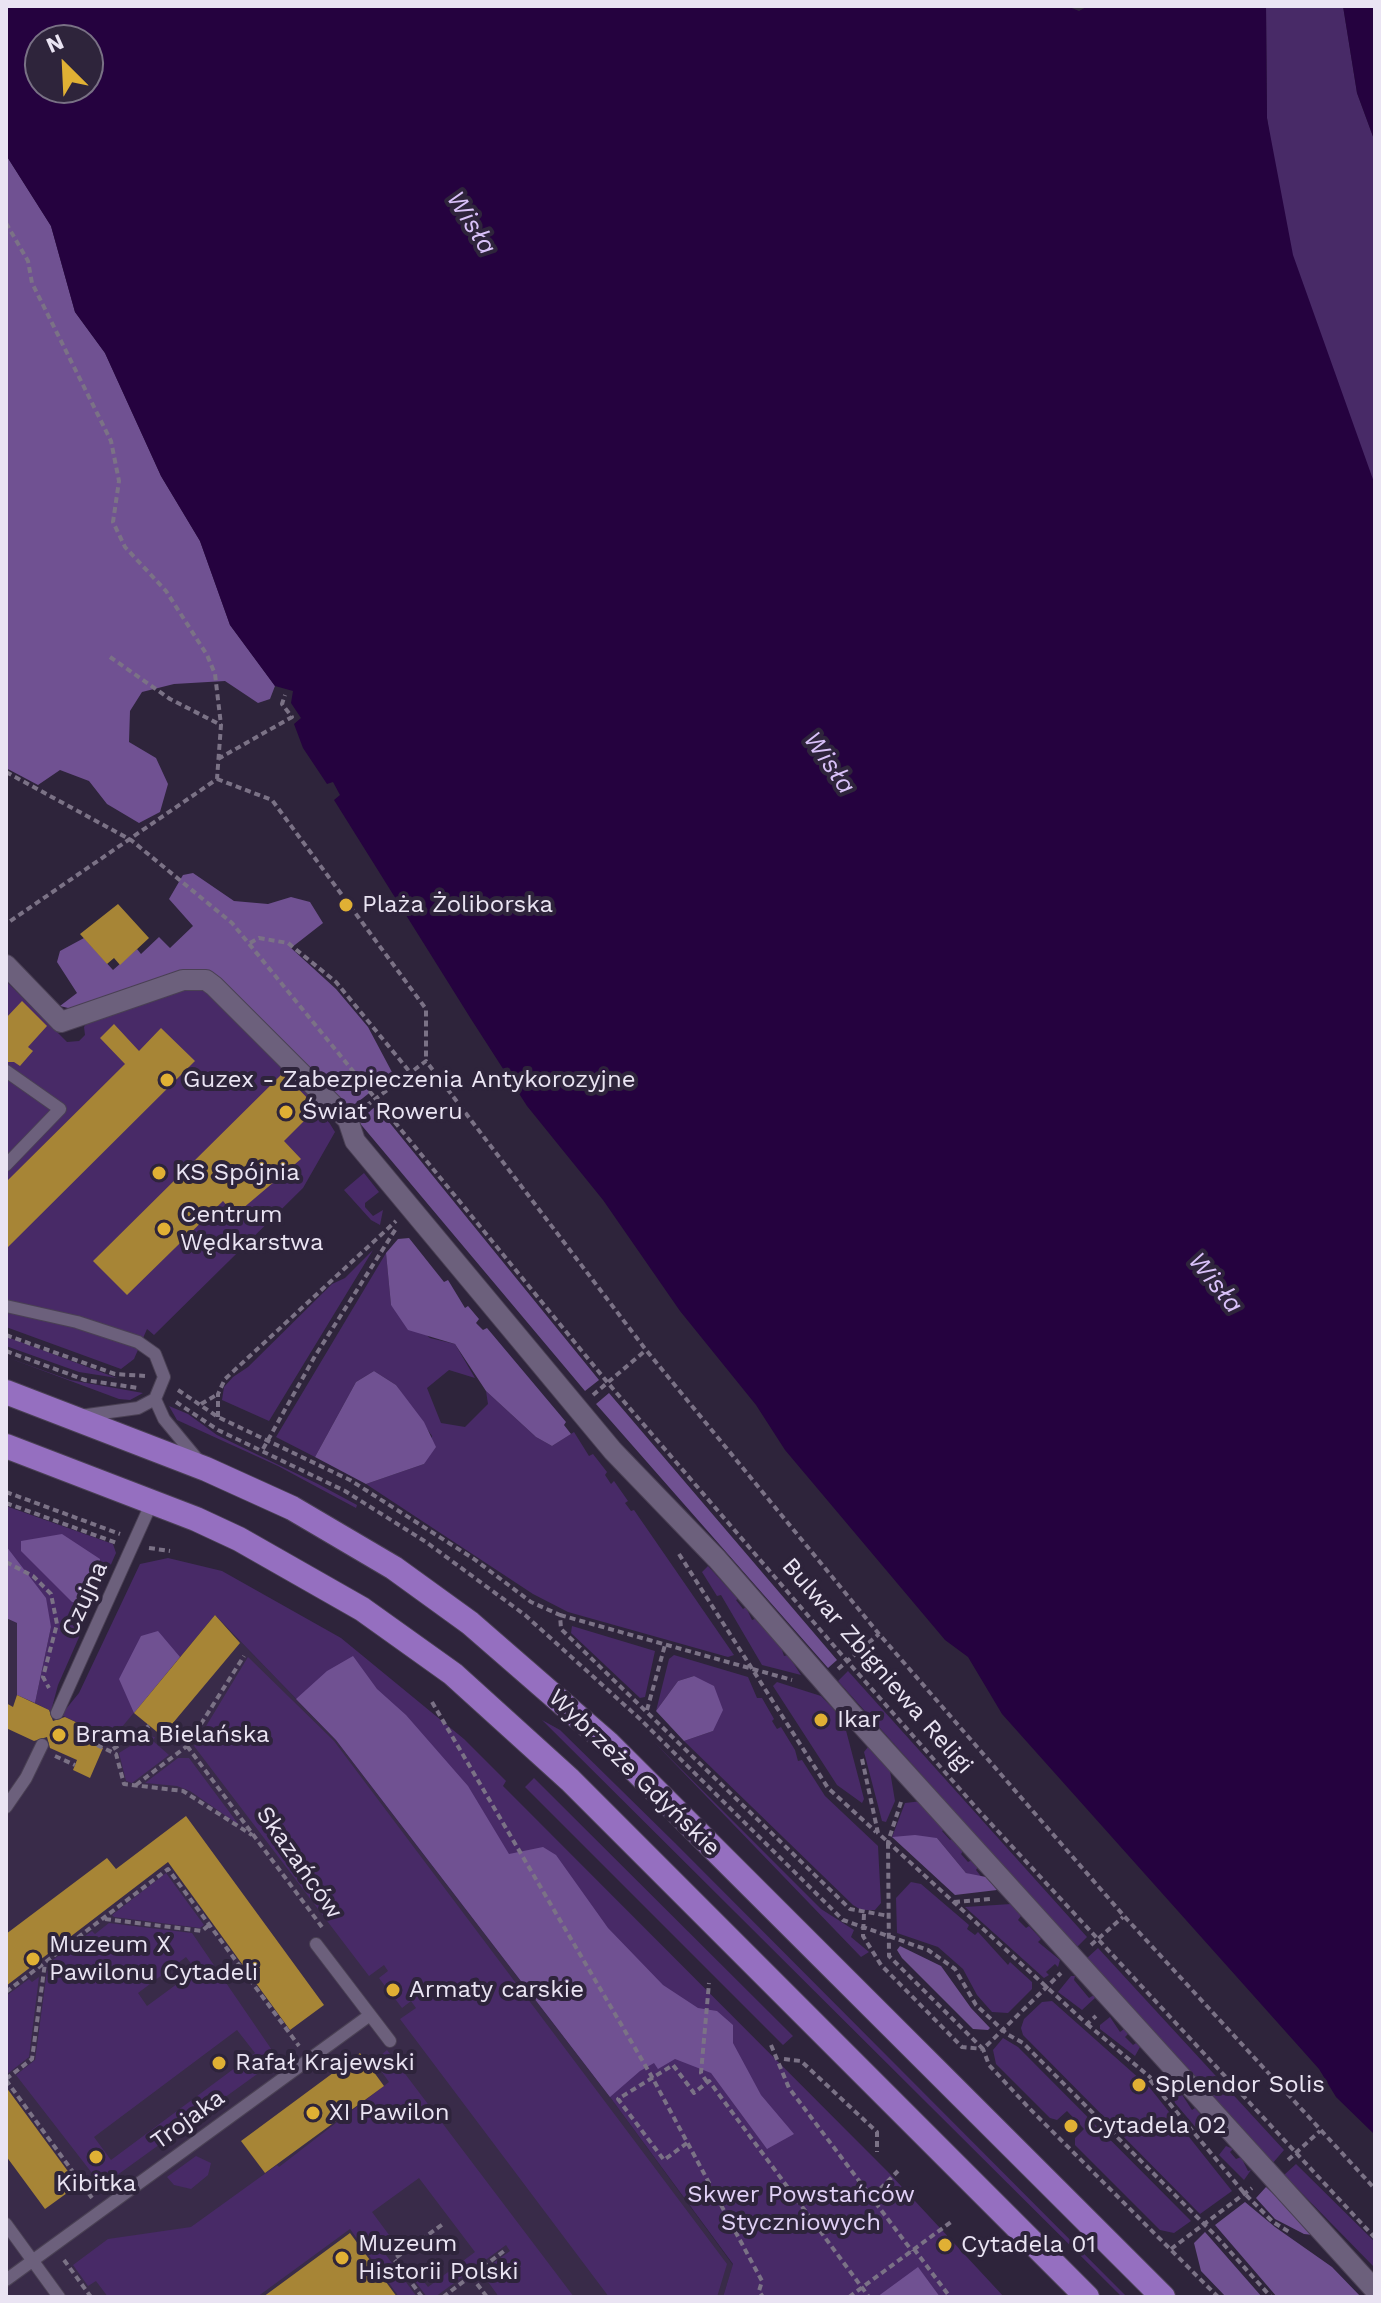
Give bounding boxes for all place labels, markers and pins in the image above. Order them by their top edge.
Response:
place label: Plaża Żoliborska [362,891,553,919]
marker: Plaża Żoliborska [337,896,355,914]
place label: Guzex - Zabezpieczenia Antykorozyjne [183,1066,636,1094]
marker: Guzex - Zabezpieczenia Antykorozyjne [158,1071,176,1089]
place label: Świat Roweru [302,1098,463,1126]
marker: Świat Roweru [277,1103,295,1121]
place label: KS Spójnia [175,1159,300,1187]
marker: KS Spójnia [150,1164,168,1182]
place label: Centrum Wędkarstwa [180,1201,323,1257]
marker: Centrum Wędkarstwa [155,1220,173,1238]
place label: Ikar [837,1706,881,1734]
marker: Ikar [812,1711,830,1729]
place label: Brama Bielańska [75,1721,270,1749]
marker: Brama Bielańska [50,1726,68,1744]
place label: Muzeum X Pawilonu Cytadeli [49,1931,258,1987]
marker: Muzeum X Pawilonu Cytadeli [24,1950,42,1968]
place label: Armaty carskie [409,1976,584,2004]
marker: Armaty carskie [384,1981,402,1999]
place label: Rafał Krajewski [235,2049,415,2077]
marker: Rafał Krajewski [210,2054,228,2072]
place label: Splendor Solis [1155,2071,1325,2099]
marker: Splendor Solis [1130,2076,1148,2094]
place label: XI Pawilon [329,2099,450,2127]
marker: XI Pawilon [304,2104,322,2122]
place label: Cytadela 02 [1087,2112,1226,2140]
marker: Cytadela 02 [1062,2117,1080,2135]
marker: Kibitka [87,2148,105,2166]
place label: Kibitka [56,2170,136,2198]
place label: Muzeum Historii Polski [358,2230,519,2286]
place label: Cytadela 01 [961,2231,1096,2259]
marker: Cytadela 01 [936,2236,954,2254]
marker: Muzeum Historii Polski [333,2249,351,2267]

